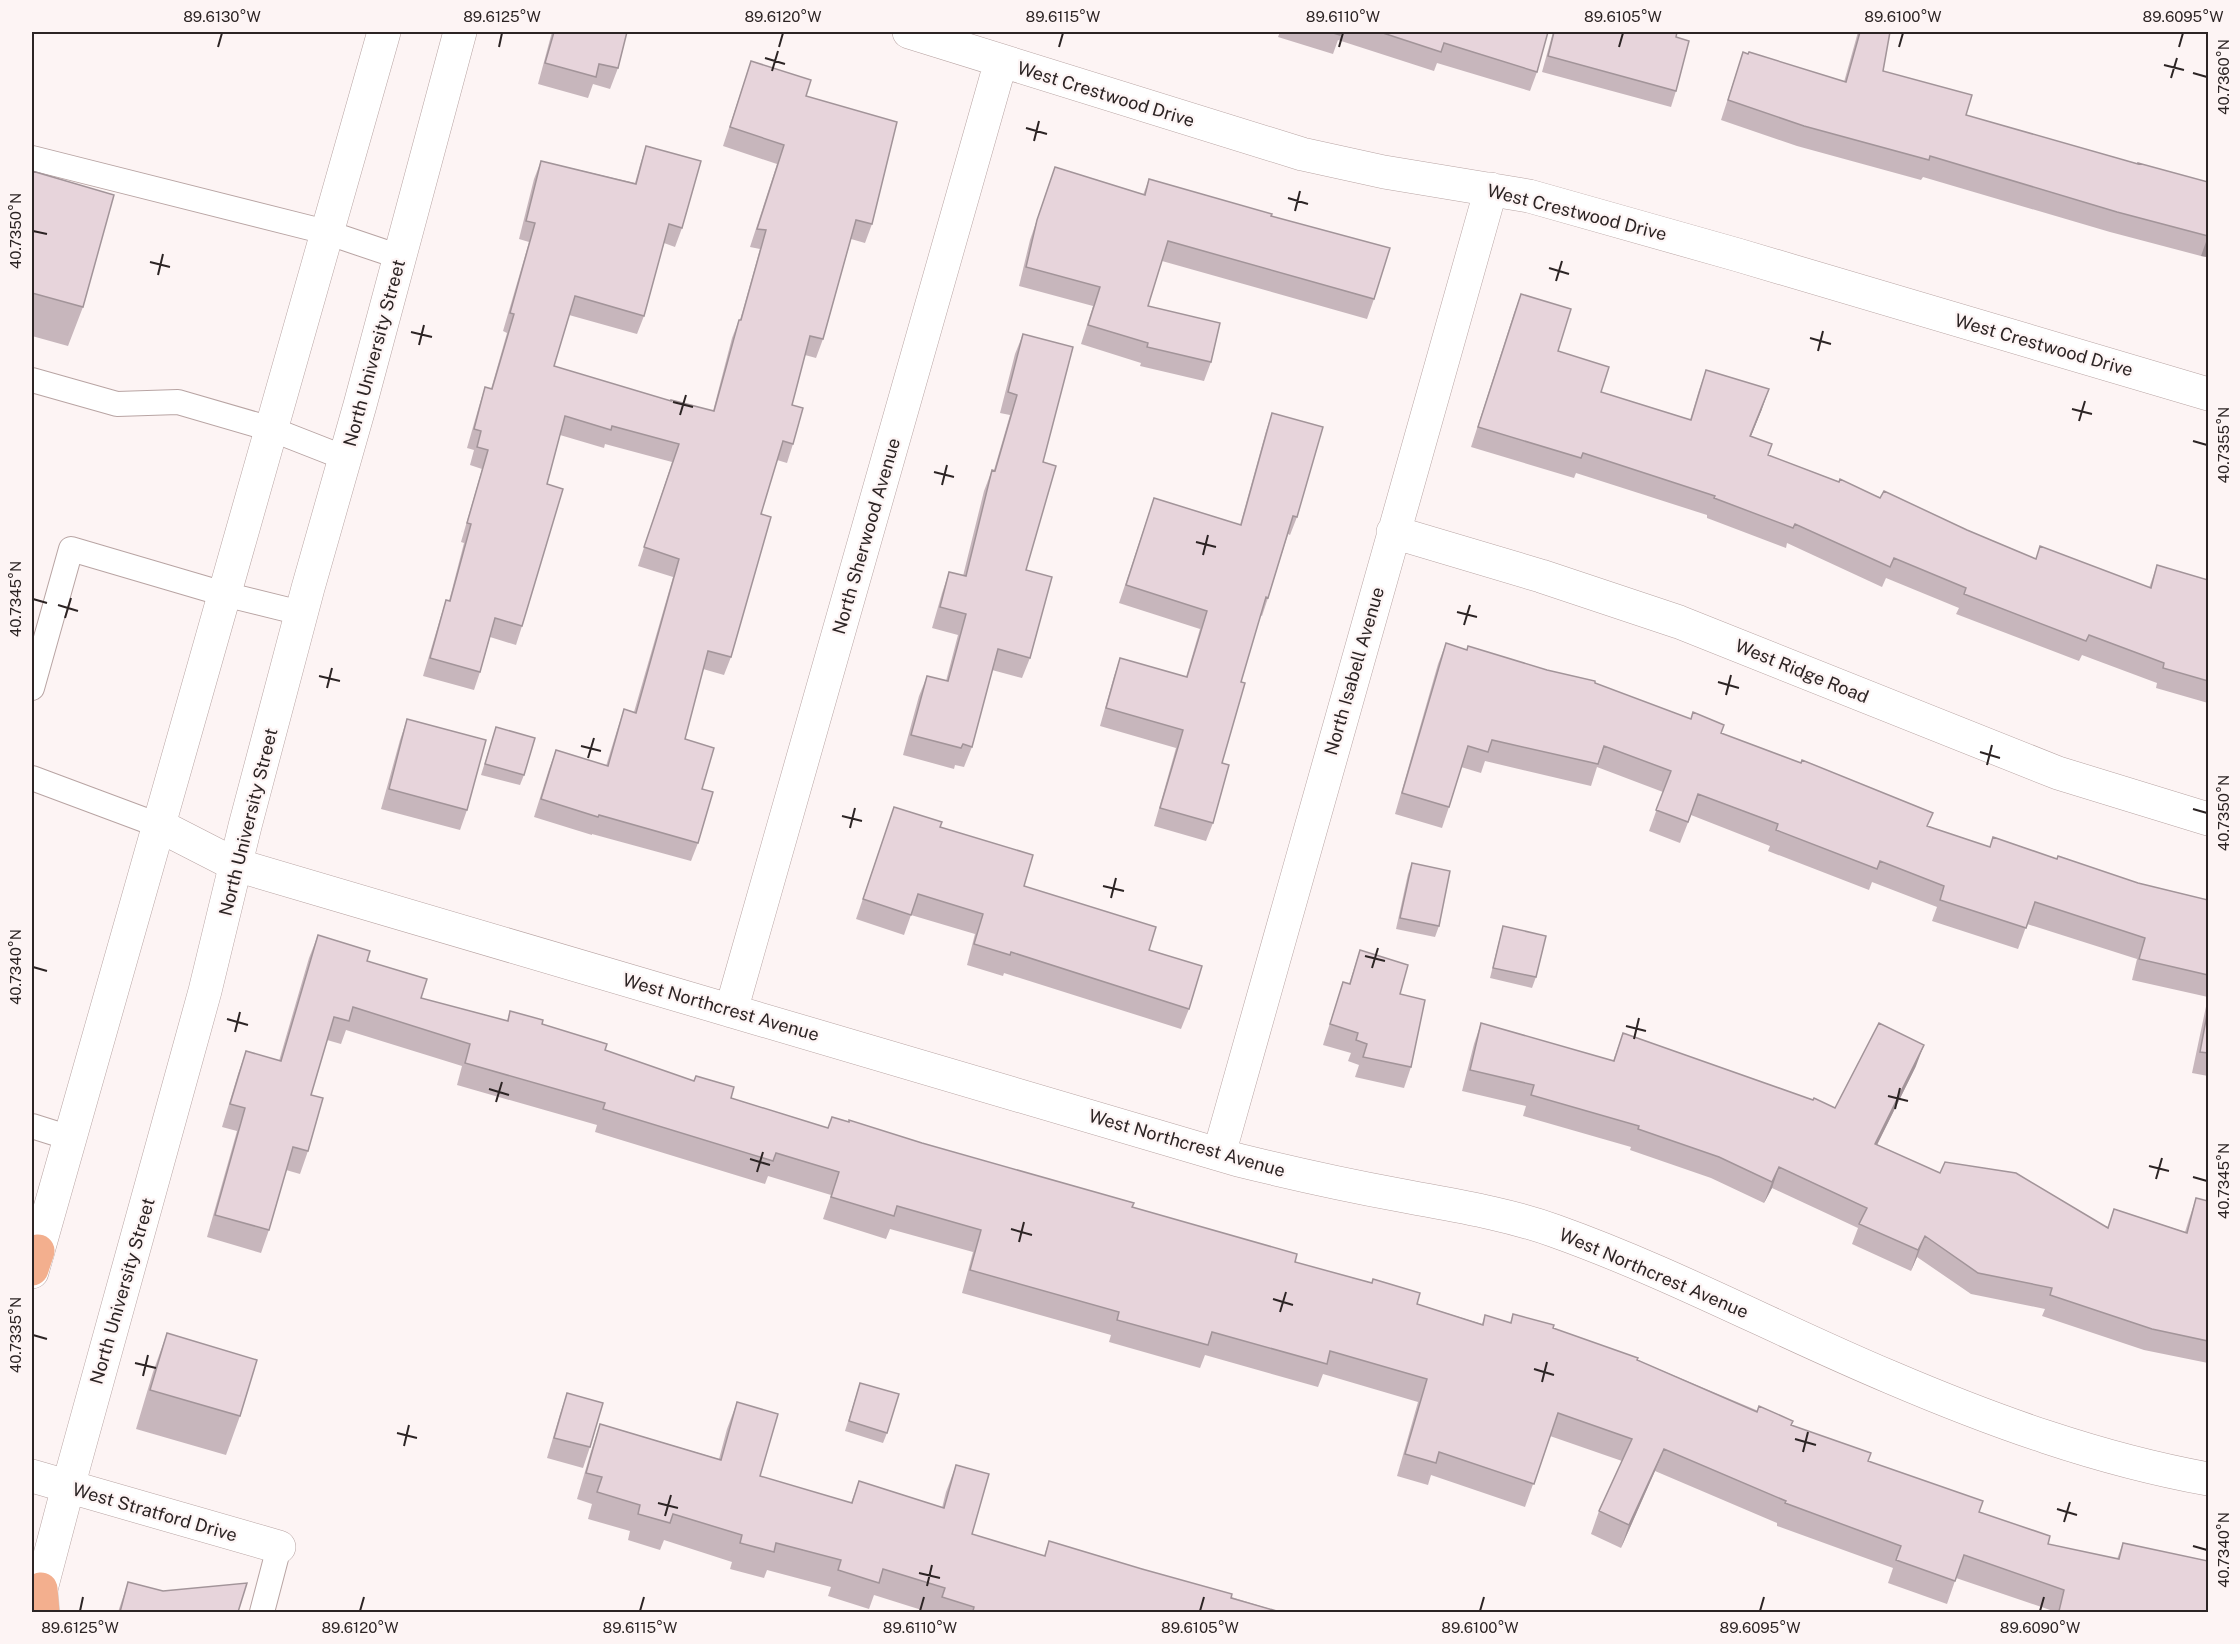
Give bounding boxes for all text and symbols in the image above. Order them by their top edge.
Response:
text: 89.6130°W [183,8,261,25]
text: 89.6125°W [463,8,541,25]
text: 89.6120°W [744,8,822,25]
text: 89.6115°W [1026,8,1100,25]
text: 89.6110°W [1306,8,1380,25]
text: 89.6105°W [1584,8,1662,25]
text: 89.6100°W [1864,8,1942,25]
text: 89.6095°W [2143,8,2223,25]
text: 40.7360°N [2215,39,2232,115]
street label: West Crestwood Drive [1015,57,1197,131]
street label: West Crestwood Drive [1485,179,1669,245]
text: 40.7350°N [7,193,24,269]
street label: North University Street [339,257,409,449]
street label: West Crestwood Drive [1952,309,2136,381]
text: 40.7355°N [2215,407,2232,483]
street label: North Sherwood Avenue [828,435,904,637]
text: 40.7345°N [7,561,24,637]
street label: North Isabell Avenue [1320,584,1388,758]
street label: West Ridge Road [1732,635,1872,707]
street label: North University Street [214,726,282,918]
text: 40.7350°N [2215,775,2232,851]
text: 40.7340°N [7,929,24,1005]
street label: West Northcrest Avenue [620,969,822,1045]
street label: West Northcrest Avenue [1086,1105,1288,1181]
text: 40.7345°N [2215,1143,2232,1219]
street label: North University Street [85,1195,159,1387]
street label: West Northcrest Avenue [1556,1224,1752,1322]
text: 40.7335°N [7,1297,24,1373]
street label: West Stratford Drive [70,1478,240,1546]
text: 40.7340°N [2215,1512,2232,1588]
text: 89.6125°W [41,1619,119,1636]
text: 89.6120°W [321,1619,399,1636]
text: 89.6115°W [603,1619,677,1636]
text: 89.6110°W [883,1619,957,1636]
text: 89.6105°W [1161,1619,1239,1636]
text: 89.6100°W [1441,1619,1519,1636]
text: 89.6095°W [1720,1619,1800,1636]
text: 89.6090°W [2000,1619,2080,1636]

